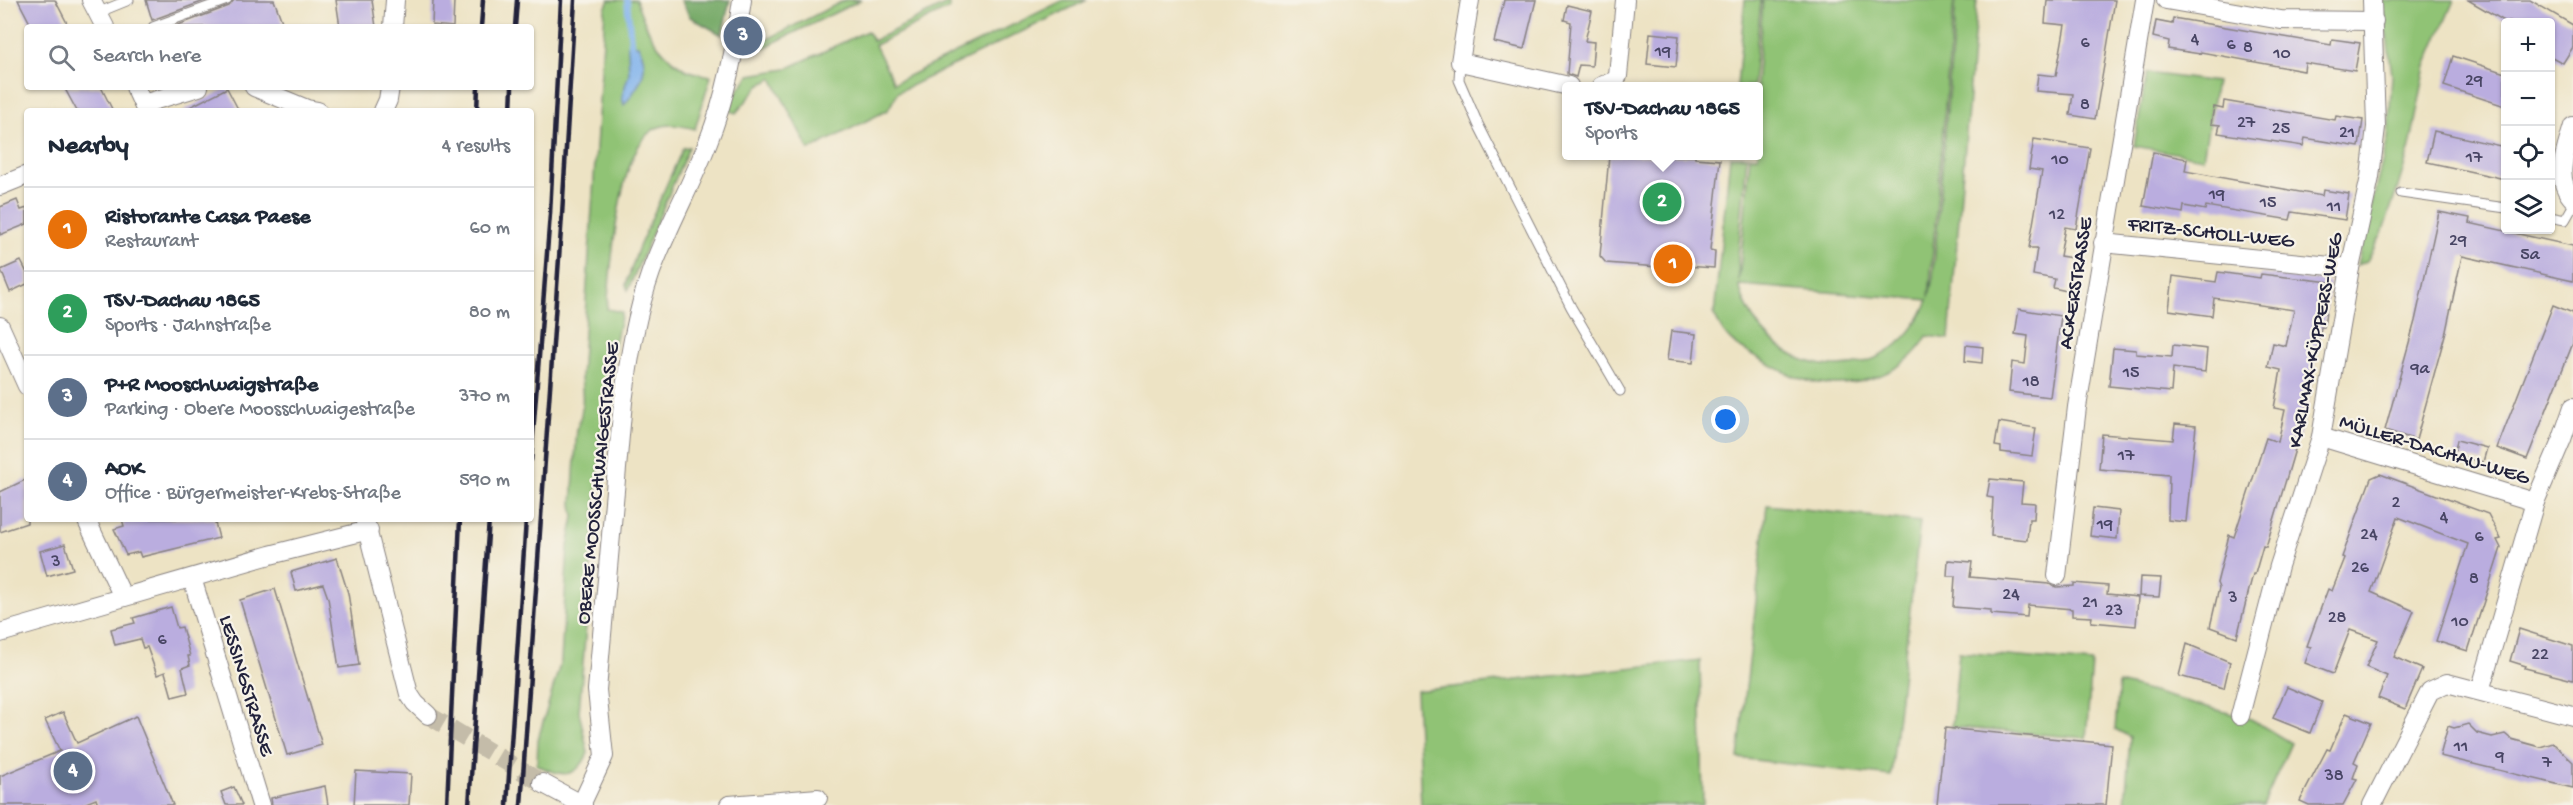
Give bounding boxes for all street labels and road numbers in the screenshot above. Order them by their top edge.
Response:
street label: FRITZ-SCHOLL-WEG [2125,213,2296,256]
street label: ACKERSTRASSE [2055,215,2100,351]
street label: KARLMAX-KÜPPERS-WEG [2284,230,2351,450]
street label: OBERE MOOSSCHWAIGESTRASSE [572,340,627,626]
street label: MÜLLER-DACHAU-WEG [2336,411,2533,492]
street label: LESSINGSTRASSE [211,613,278,760]

